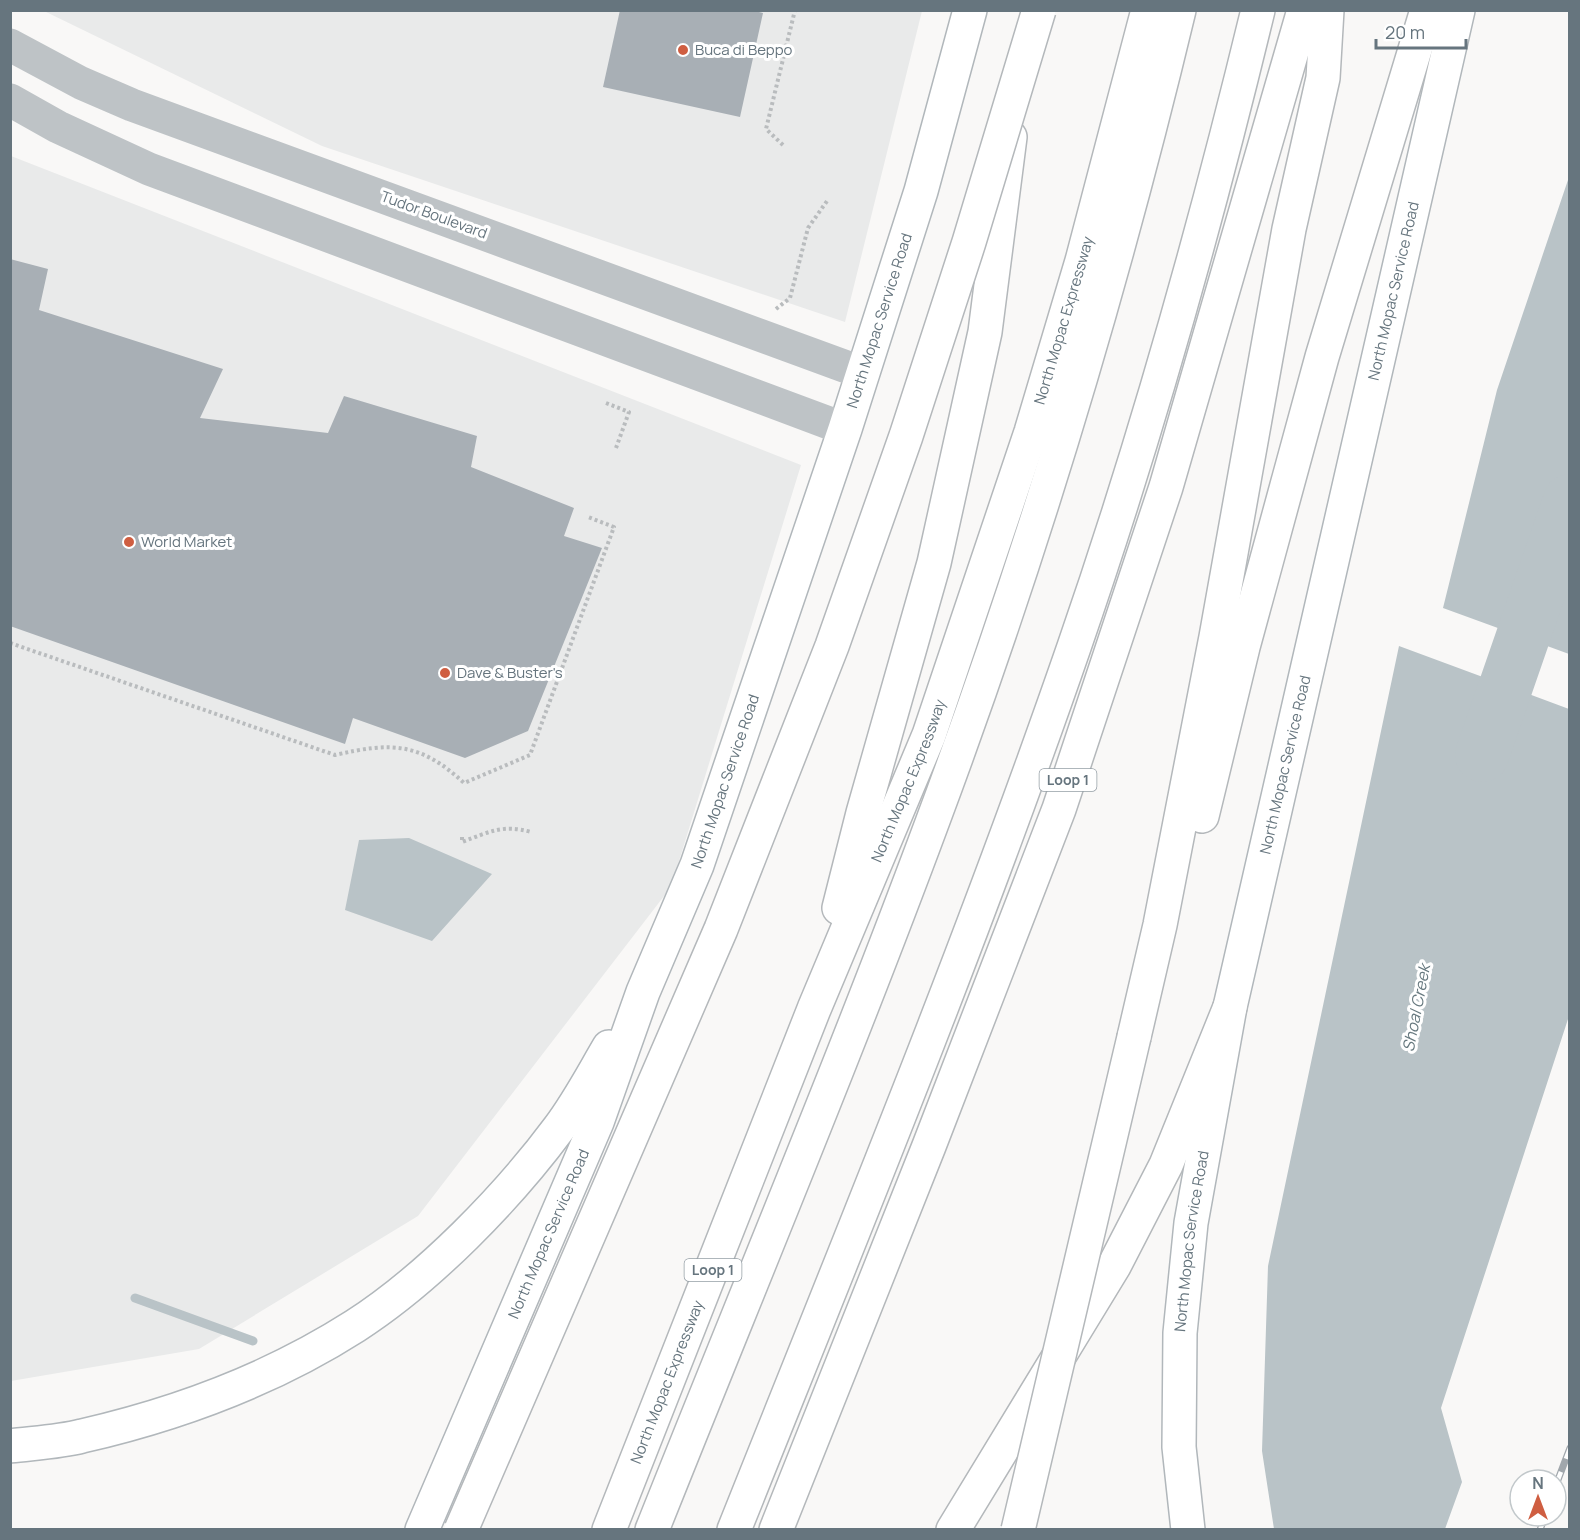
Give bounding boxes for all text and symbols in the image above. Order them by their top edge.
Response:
scale bar [1376,12,1466,50]
text: 20 m [1385,20,1425,44]
place label: Buca di Beppo [695,39,793,60]
marker: Buca di Beppo [676,43,690,57]
street label: Tudor Boulevard [378,186,490,244]
street label: North Mopac Service Road [1363,200,1424,382]
street label: North Mopac Service Road [841,230,917,411]
street label: North Mopac Expressway [1029,234,1098,407]
place label: World Market [141,531,232,552]
marker: World Market [122,535,136,549]
place label: Dave & Buster's [457,662,563,683]
marker: Dave & Buster's [438,666,452,680]
street label: North Mopac Service Road [1254,673,1315,856]
street label: North Mopac Service Road [686,692,764,871]
street label: North Mopac Expressway [866,696,950,865]
road number: Loop 1 [1040,769,1096,791]
water label: Shoal Creek [1397,961,1436,1053]
street label: North Mopac Service Road [503,1146,594,1322]
street label: North Mopac Service Road [1169,1149,1214,1333]
road number: Loop 1 [684,1259,742,1281]
street label: North Mopac Expressway [625,1297,708,1467]
north arrow [1508,1468,1568,1528]
text: N [1532,1472,1544,1494]

